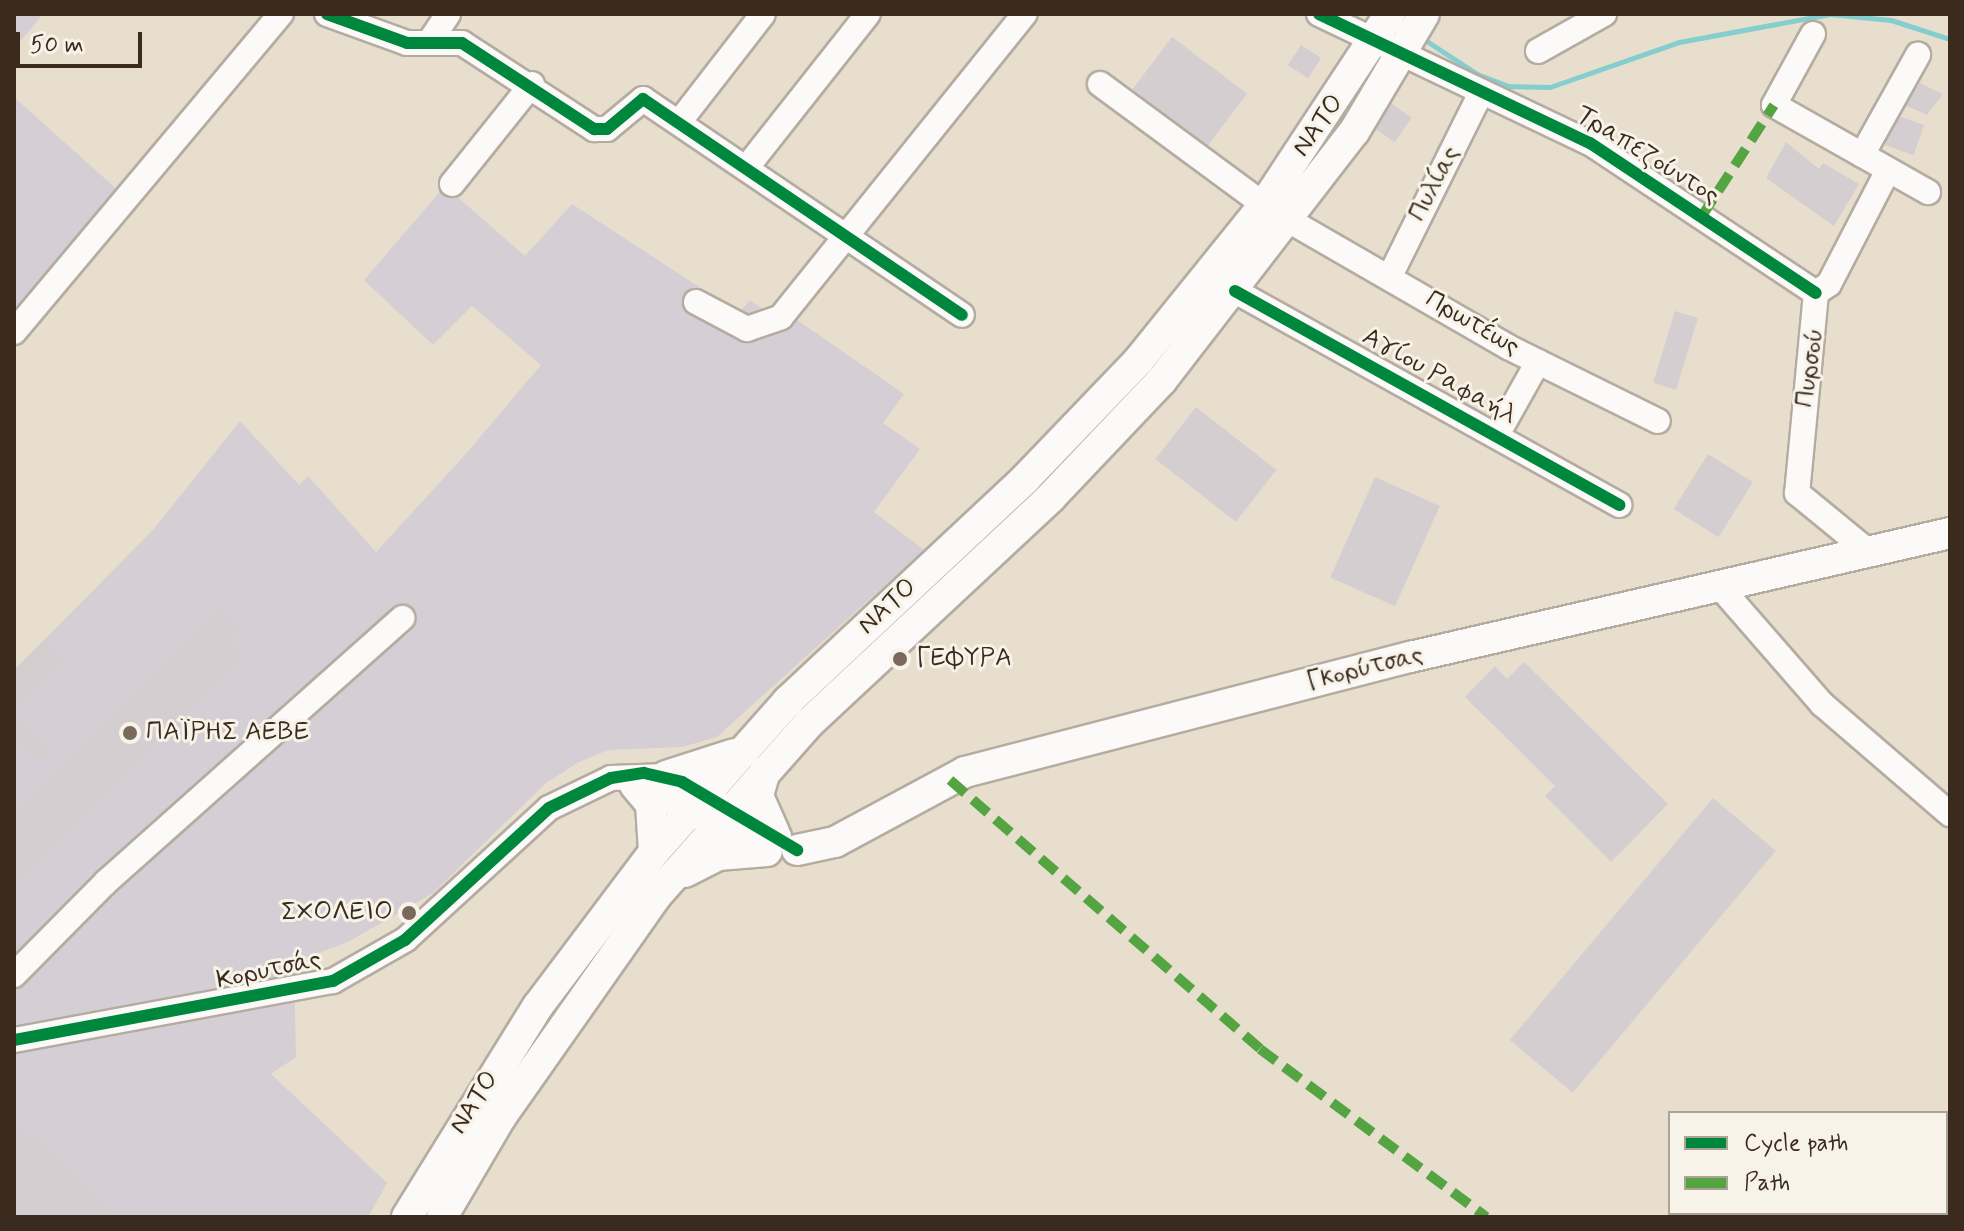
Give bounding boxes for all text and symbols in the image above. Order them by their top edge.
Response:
scale bar [20,16,146,66]
text: 50 m [30,30,84,61]
street label: ΝΑΤΟ [1286,89,1352,163]
street label: Τραπεζούντος [1570,100,1724,212]
street label: Πυλίας [1403,141,1467,227]
street label: Πρωτέως [1419,285,1525,363]
street label: Αγίου Ραφαήλ [1356,322,1522,432]
street label: Πυρσού [1790,327,1832,409]
street label: ΝΑΤΟ [852,572,924,642]
street label: Γκορύτσας [1304,639,1426,699]
place label: ΓΕΦΥΡΑ [916,643,1012,675]
marker: ΓΕΦΥΡΑ [891,650,909,668]
place label: ΠΑΪΡΗΣ ΑΕΒΕ [146,717,310,749]
marker: ΠΑΪΡΗΣ ΑΕΒΕ [121,724,139,742]
place label: ΣΧΟΛΕΙΟ [281,897,393,929]
marker: ΣΧΟΛΕΙΟ [400,904,418,922]
street label: Κορυτσάς [214,945,324,997]
street label: ΝΑΤΟ [444,1066,506,1140]
legend [1668,1111,1948,1215]
text: Cycle path [1744,1128,1849,1159]
text: Path [1744,1168,1790,1199]

